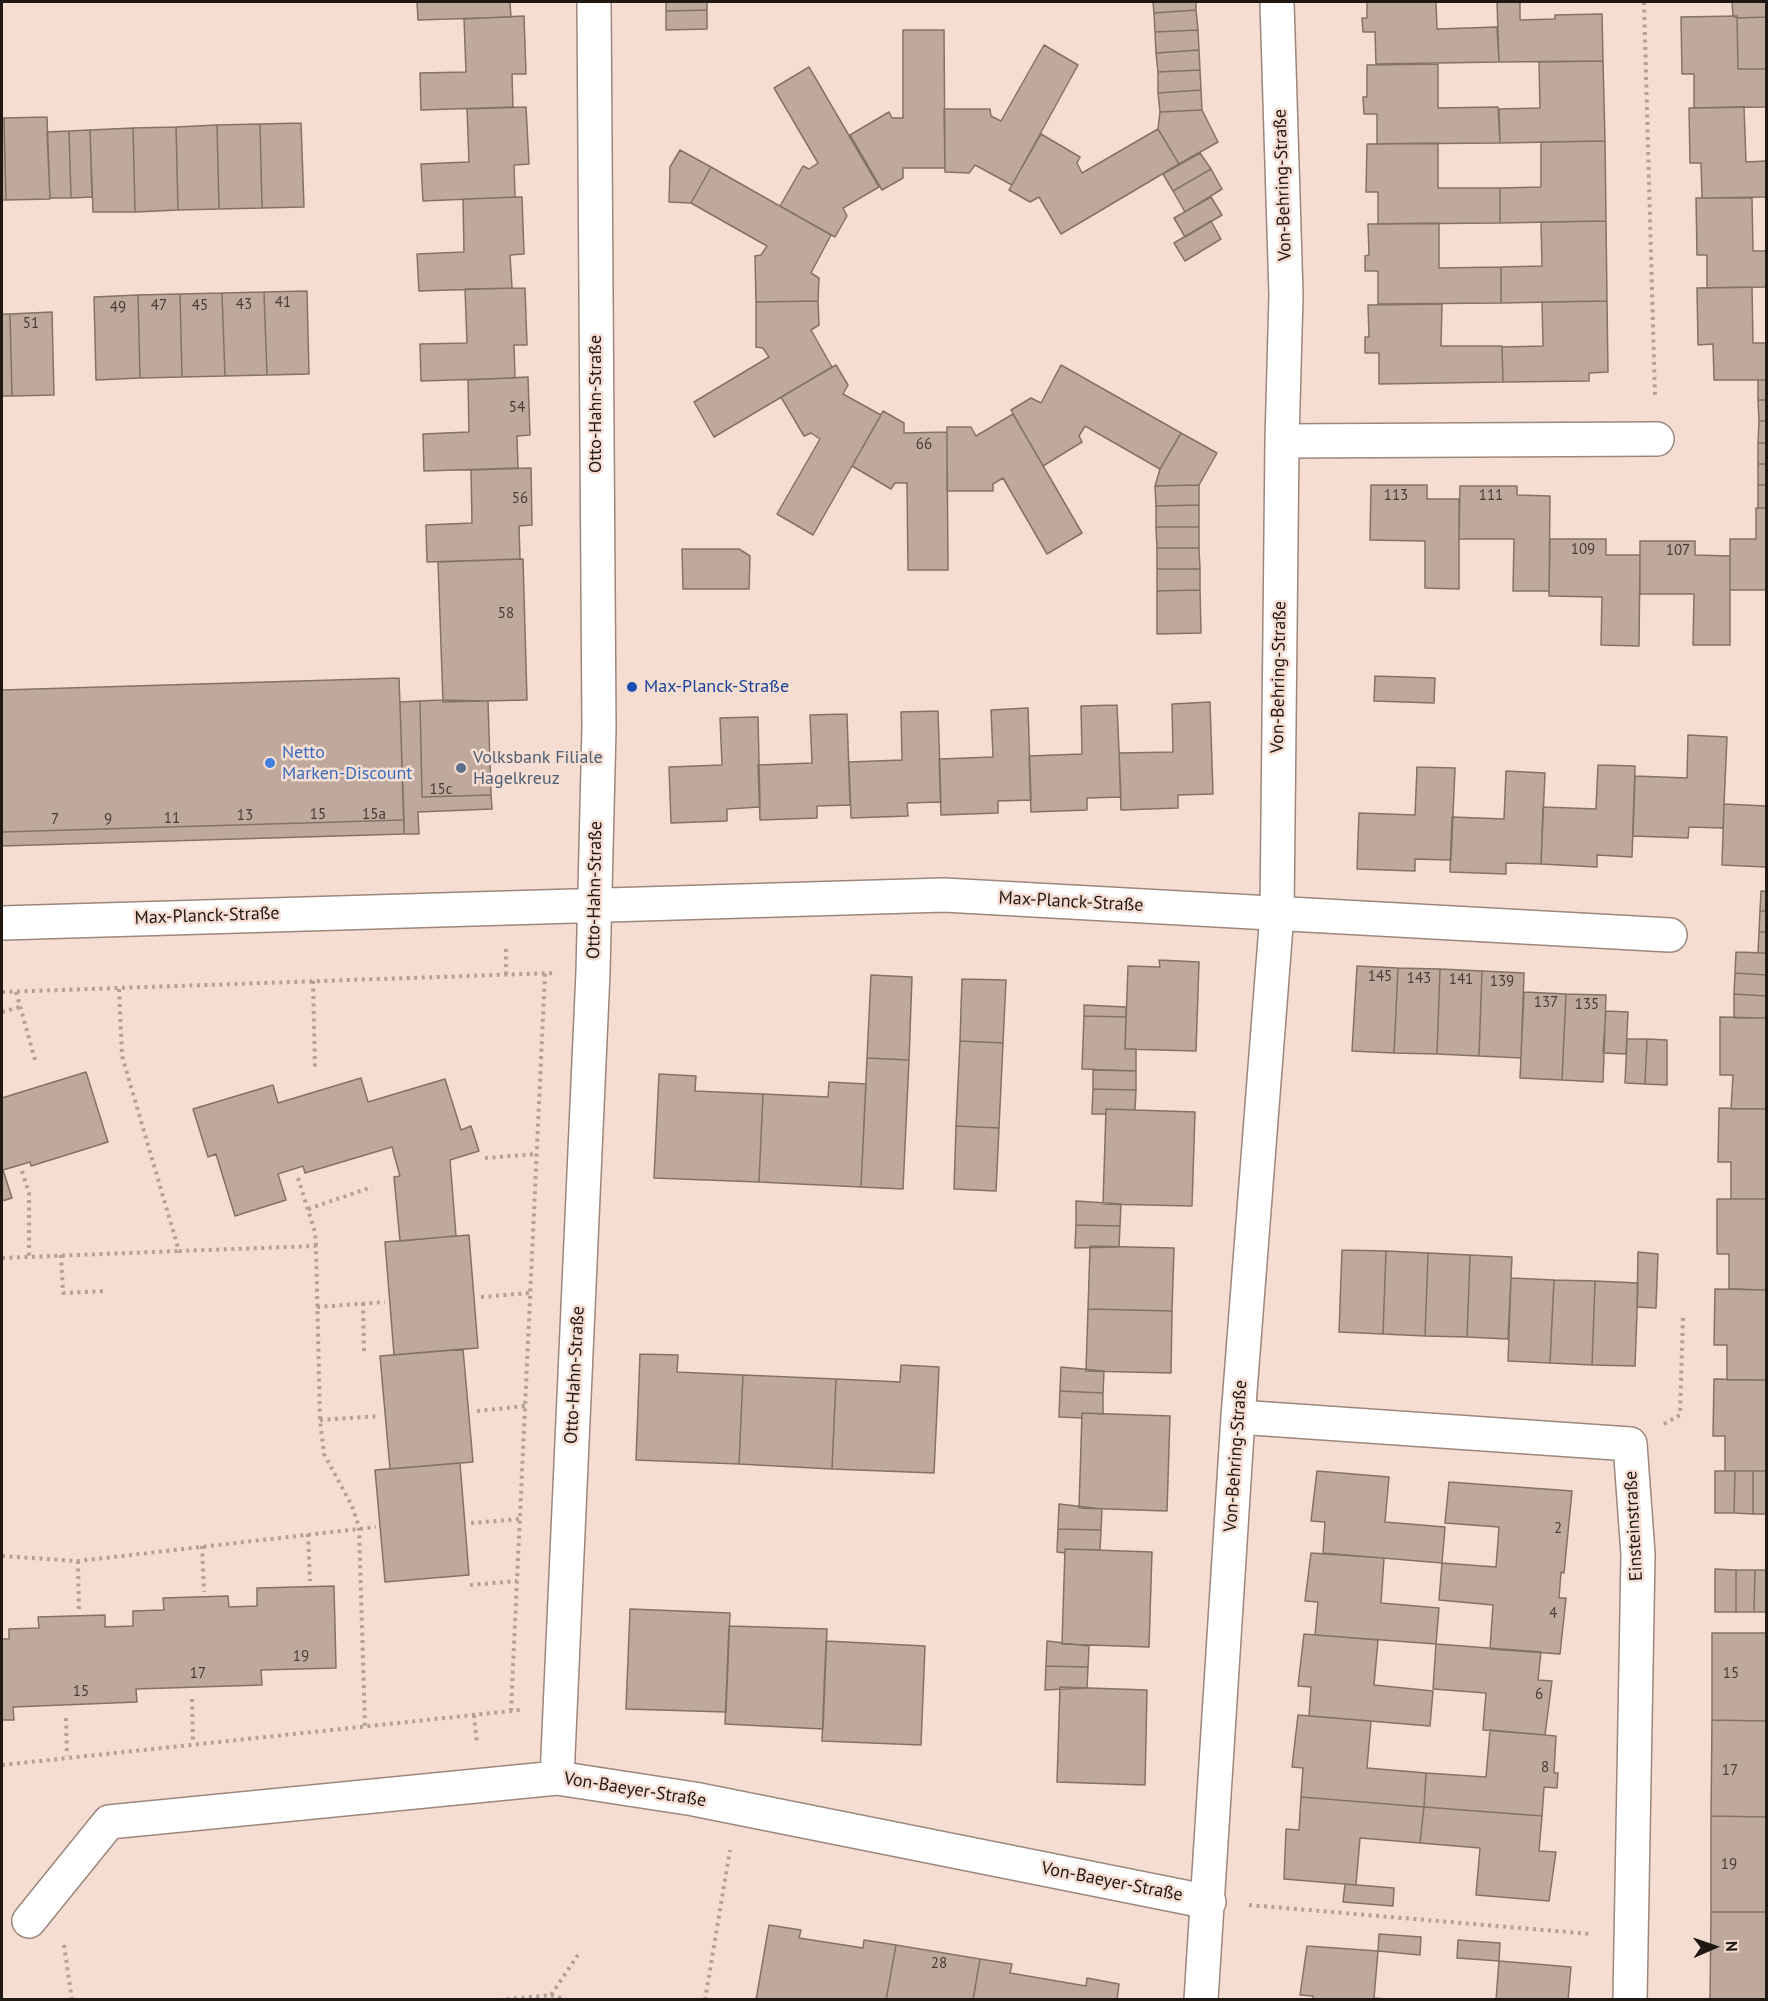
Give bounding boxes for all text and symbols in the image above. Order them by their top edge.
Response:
street label: Von-Behring-Straße [1270,109,1296,261]
house number: 41 [275,294,291,312]
house number: 43 [236,296,252,314]
house number: 47 [151,297,167,315]
house number: 45 [192,297,208,315]
house number: 49 [110,299,126,317]
house number: 51 [23,315,39,333]
street label: Otto-Hahn-Straße [585,335,607,473]
house number: 54 [509,399,525,417]
house number: 66 [916,436,932,454]
house number: 113 [1384,487,1408,505]
house number: 111 [1479,487,1503,505]
house number: 56 [512,490,528,508]
house number: 109 [1571,541,1595,559]
house number: 107 [1666,542,1690,560]
street label: Von-Behring-Straße [1267,601,1291,753]
house number: 58 [498,605,514,623]
place label: Max-Planck-Straße [644,676,789,698]
marker: Max-Planck-Straße [625,680,639,694]
place label: Netto Marken-Discount [282,742,412,784]
place label: Volksbank Filiale Hagelkreuz [473,747,603,789]
marker: Netto Marken-Discount [263,756,277,770]
marker: Volksbank Filiale Hagelkreuz [454,761,468,775]
house number: 15c [429,781,453,799]
house number: 15 [310,806,326,824]
house number: 15a [362,806,386,824]
house number: 13 [237,807,253,825]
house number: 11 [164,810,180,828]
house number: 7 [51,811,59,829]
house number: 9 [104,811,112,829]
street label: Otto-Hahn-Straße [583,821,607,959]
street label: Max-Planck-Straße [998,887,1144,917]
street label: Max-Planck-Straße [134,903,280,929]
house number: 145 [1368,968,1392,986]
house number: 143 [1407,970,1431,988]
house number: 141 [1449,971,1473,989]
house number: 139 [1490,973,1514,991]
house number: 137 [1534,994,1558,1012]
house number: 135 [1575,996,1599,1014]
street label: Otto-Hahn-Straße [561,1305,589,1445]
street label: Von-Behring-Straße [1220,1379,1252,1533]
street label: Einsteinstraße [1620,1470,1648,1582]
house number: 2 [1554,1520,1562,1538]
house number: 4 [1549,1605,1557,1623]
house number: 19 [293,1648,309,1666]
house number: 17 [190,1665,206,1683]
house number: 15 [1723,1665,1739,1683]
house number: 15 [73,1683,89,1701]
house number: 6 [1535,1686,1543,1704]
house number: 8 [1541,1759,1549,1777]
house number: 17 [1722,1762,1738,1780]
street label: Von-Baeyer-Straße [562,1768,708,1812]
house number: 19 [1721,1856,1737,1874]
street label: Von-Baeyer-Straße [1039,1858,1185,1906]
north arrow [1684,1917,1744,1977]
text: N [1722,1941,1742,1952]
house number: 28 [931,1955,947,1973]

